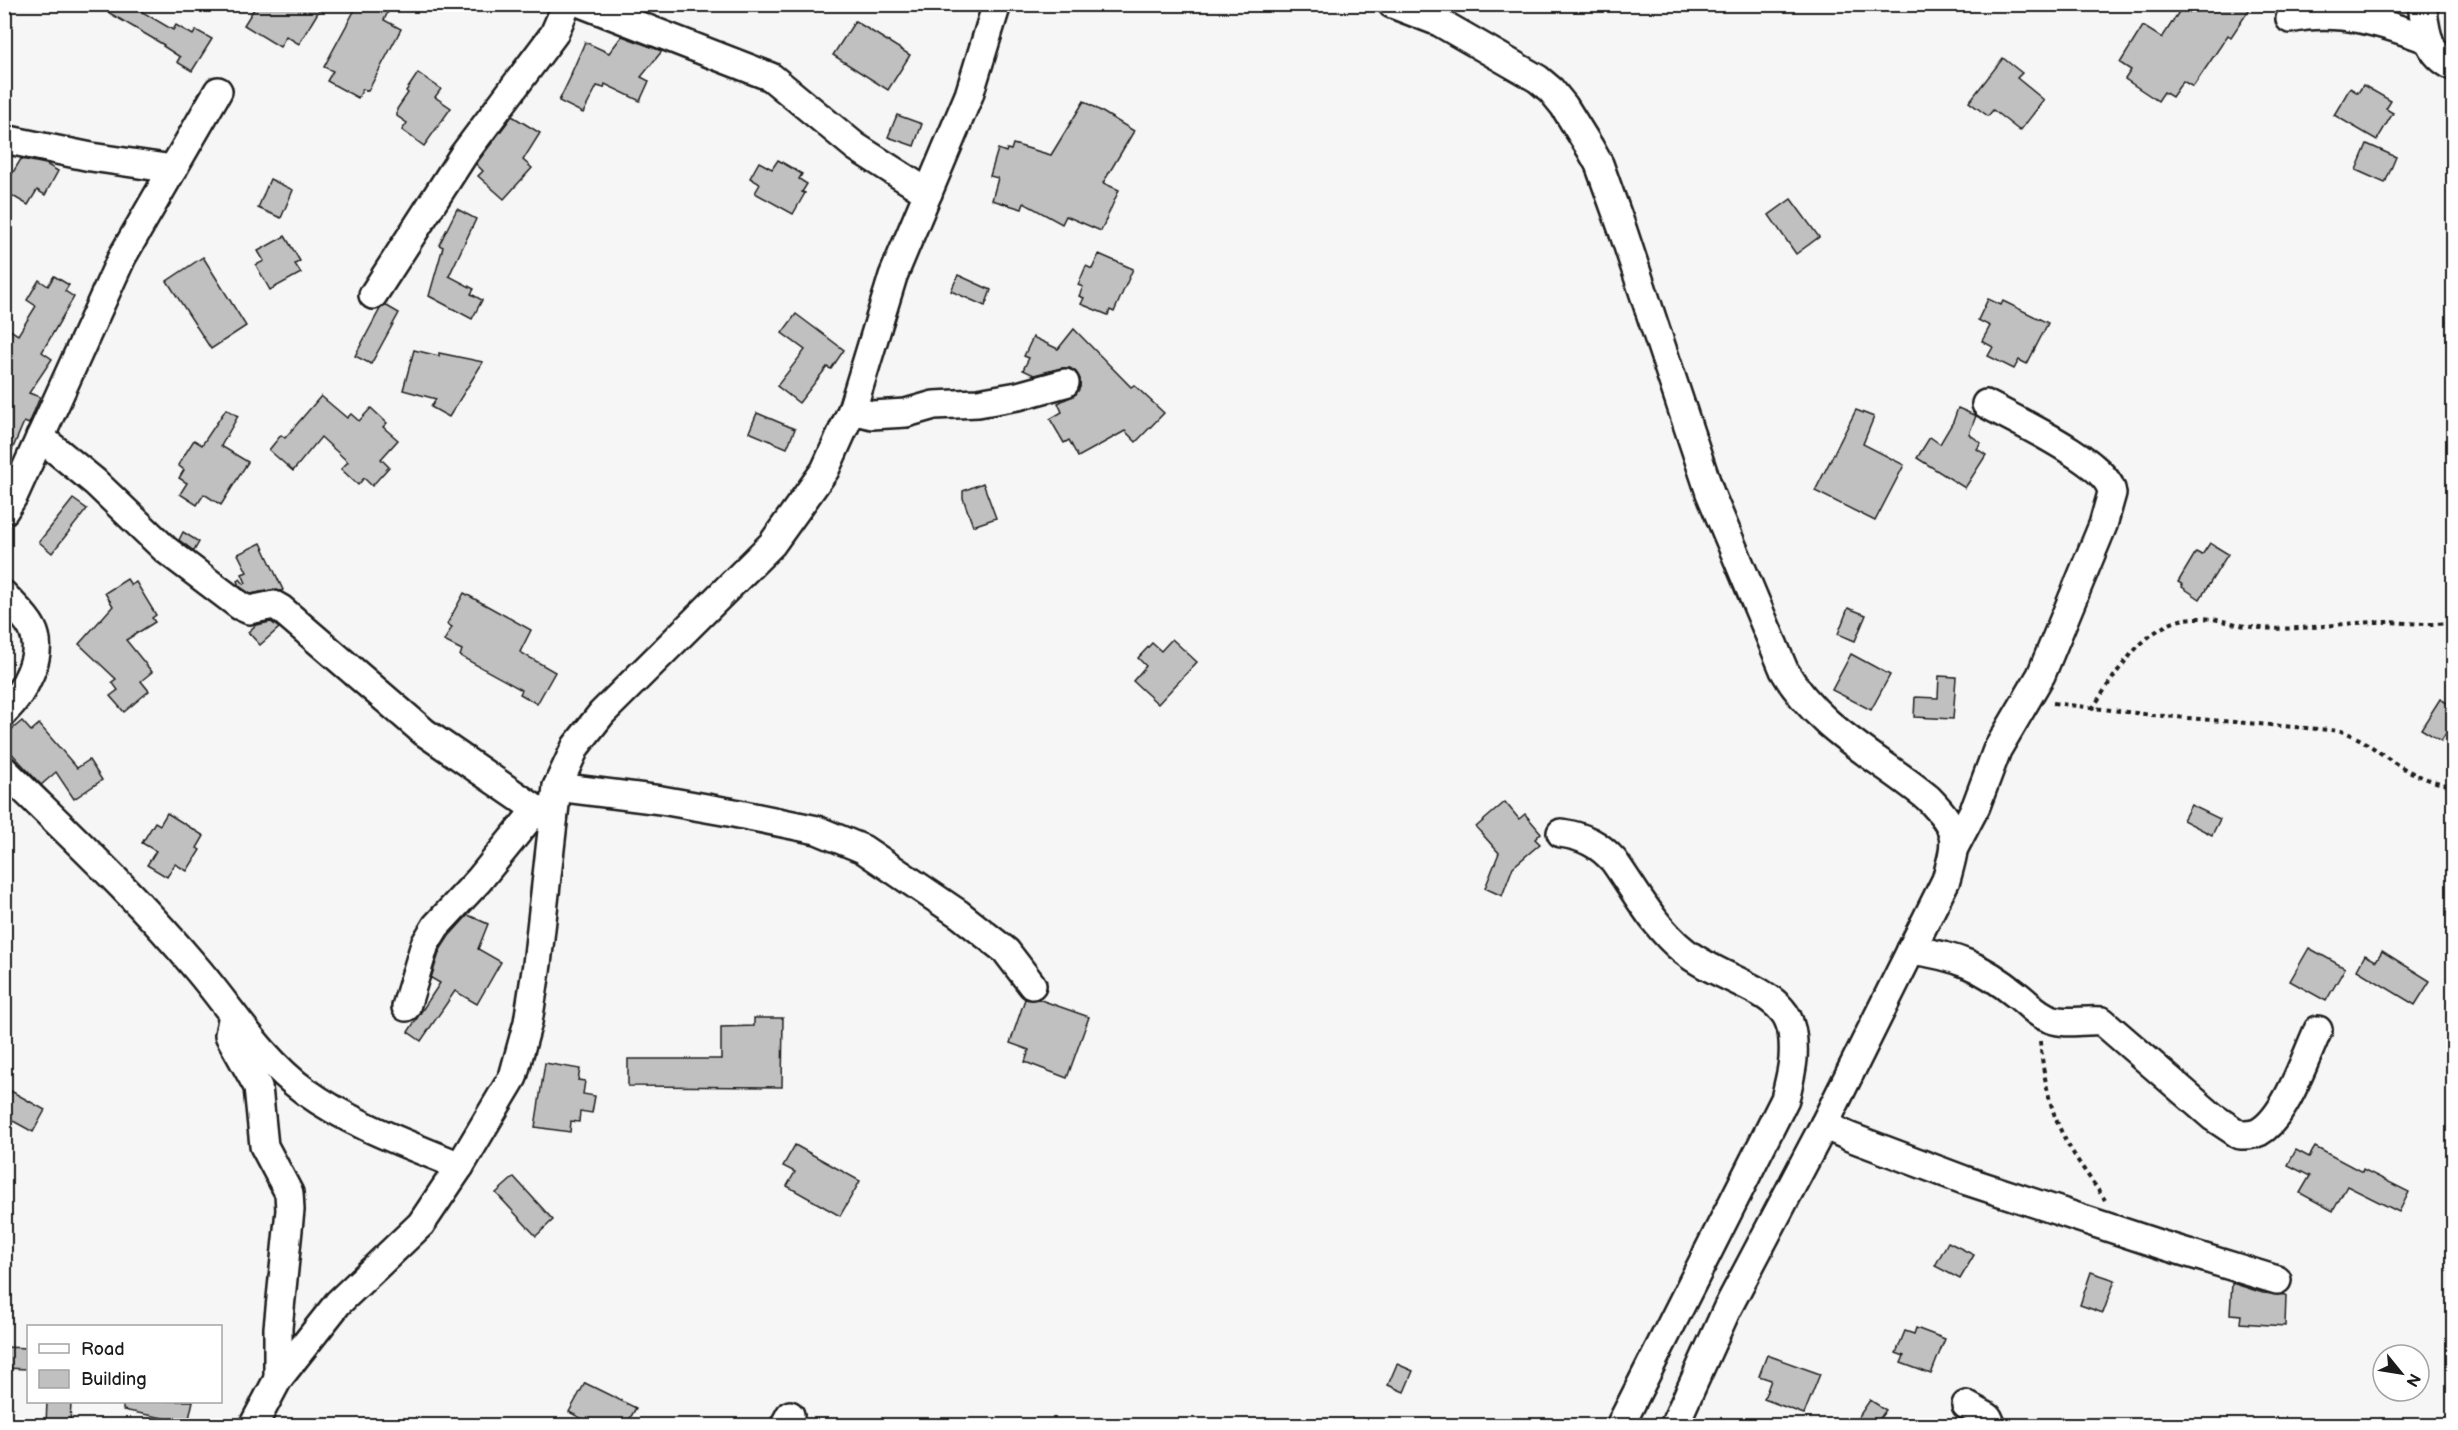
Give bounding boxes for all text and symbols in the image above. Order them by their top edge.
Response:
legend [27,1325,222,1403]
text: Road [81,1339,125,1360]
north arrow [2371,1343,2431,1403]
text: Building [81,1369,147,1390]
text: N [2401,1370,2424,1390]

